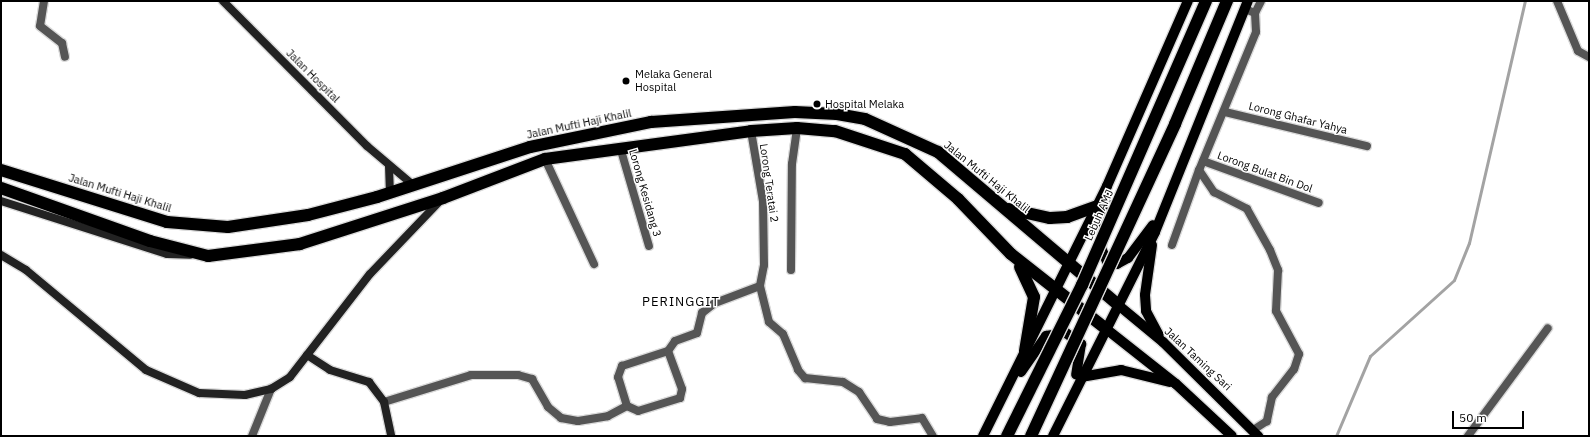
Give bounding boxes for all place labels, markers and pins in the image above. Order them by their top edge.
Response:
place label: Melaka General Hospital [635,68,712,94]
marker: Melaka General Hospital [620,75,632,87]
place label: Hospital Melaka [825,97,904,111]
marker: Hospital Melaka [812,99,822,109]

